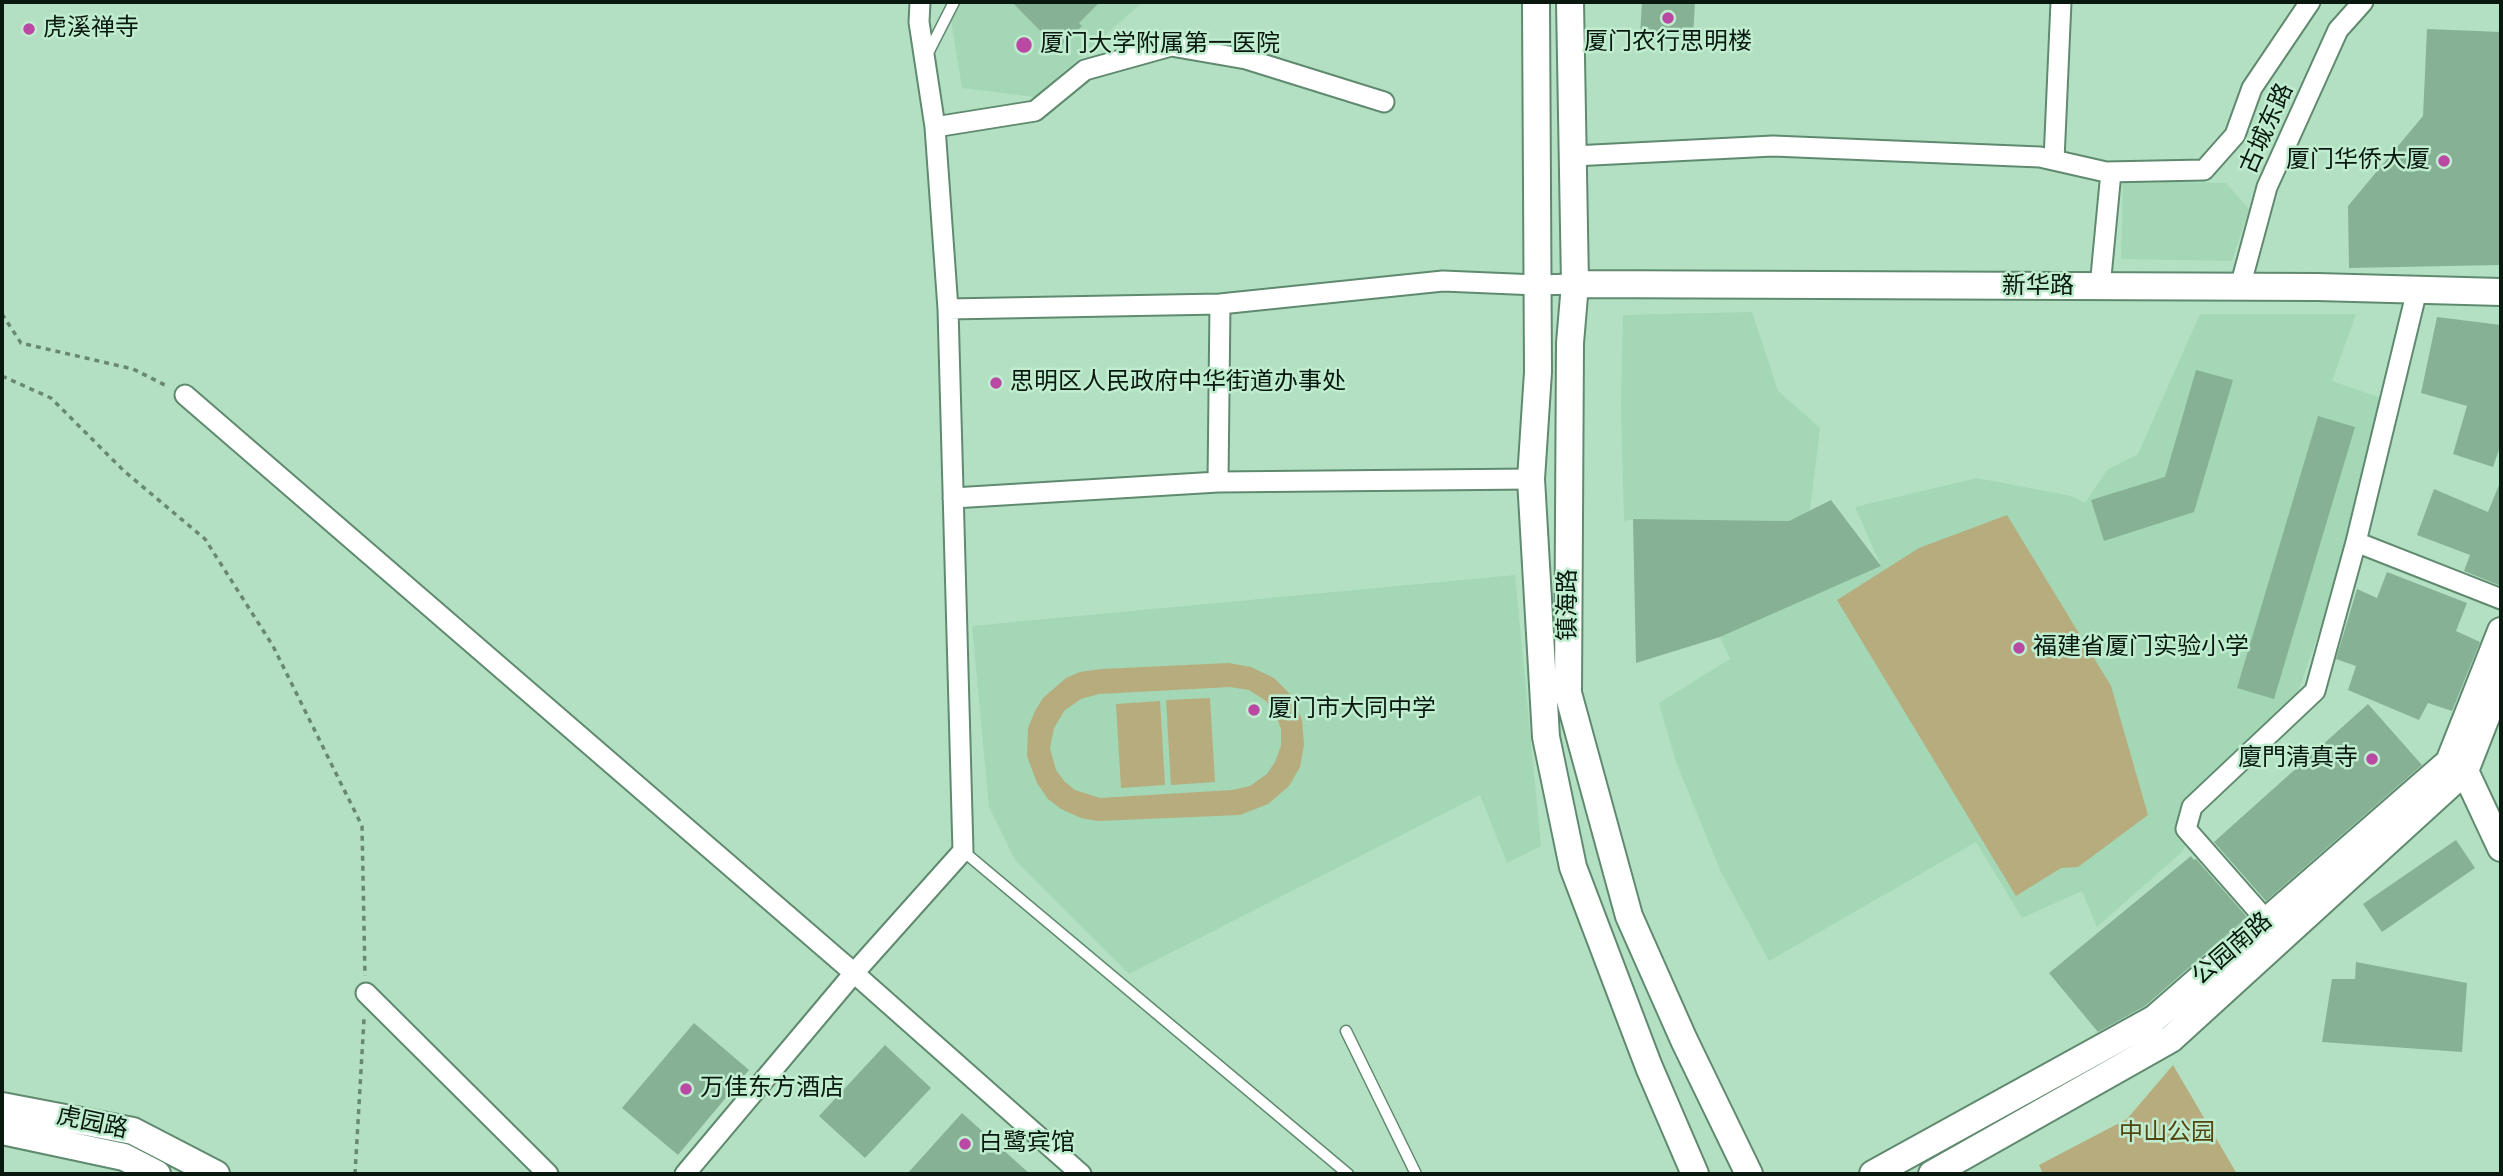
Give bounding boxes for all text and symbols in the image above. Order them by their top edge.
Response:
marker: 厦门农行思明楼 [1660,10,1676,26]
place label: 虎溪禅寺 [43,15,139,43]
marker: 虎溪禅寺 [21,21,37,37]
place label: 厦门农行思明楼 [1584,29,1752,57]
place label: 厦门大学附属第一医院 [1040,31,1280,59]
marker: 厦门大学附属第一医院 [1014,35,1034,55]
street label: 古城东路 [2235,79,2301,179]
place label: 厦门华侨大厦 [2286,147,2430,175]
marker: 厦门华侨大厦 [2436,153,2452,169]
street label: 新华路 [2002,273,2074,301]
place label: 思明区人民政府中华街道办事处 [1010,369,1346,397]
marker: 思明区人民政府中华街道办事处 [988,375,1004,391]
street label: 镇海路 [1555,569,1583,641]
place label: 福建省厦门实验小学 [2033,634,2249,662]
marker: 福建省厦门实验小学 [2011,640,2027,656]
place label: 厦门市大同中学 [1268,696,1436,724]
marker: 厦门市大同中学 [1246,702,1262,718]
place label: 廈門清真寺 [2238,745,2358,773]
marker: 廈門清真寺 [2364,751,2380,767]
street label: 公园南路 [2187,908,2279,992]
place label: 万佳东方酒店 [700,1075,844,1103]
marker: 万佳东方酒店 [678,1081,694,1097]
street label: 虎园路 [54,1102,130,1146]
park label: 中山公园 [2119,1120,2215,1148]
place label: 白鹭宾馆 [979,1130,1075,1158]
marker: 白鹭宾馆 [957,1136,973,1152]

